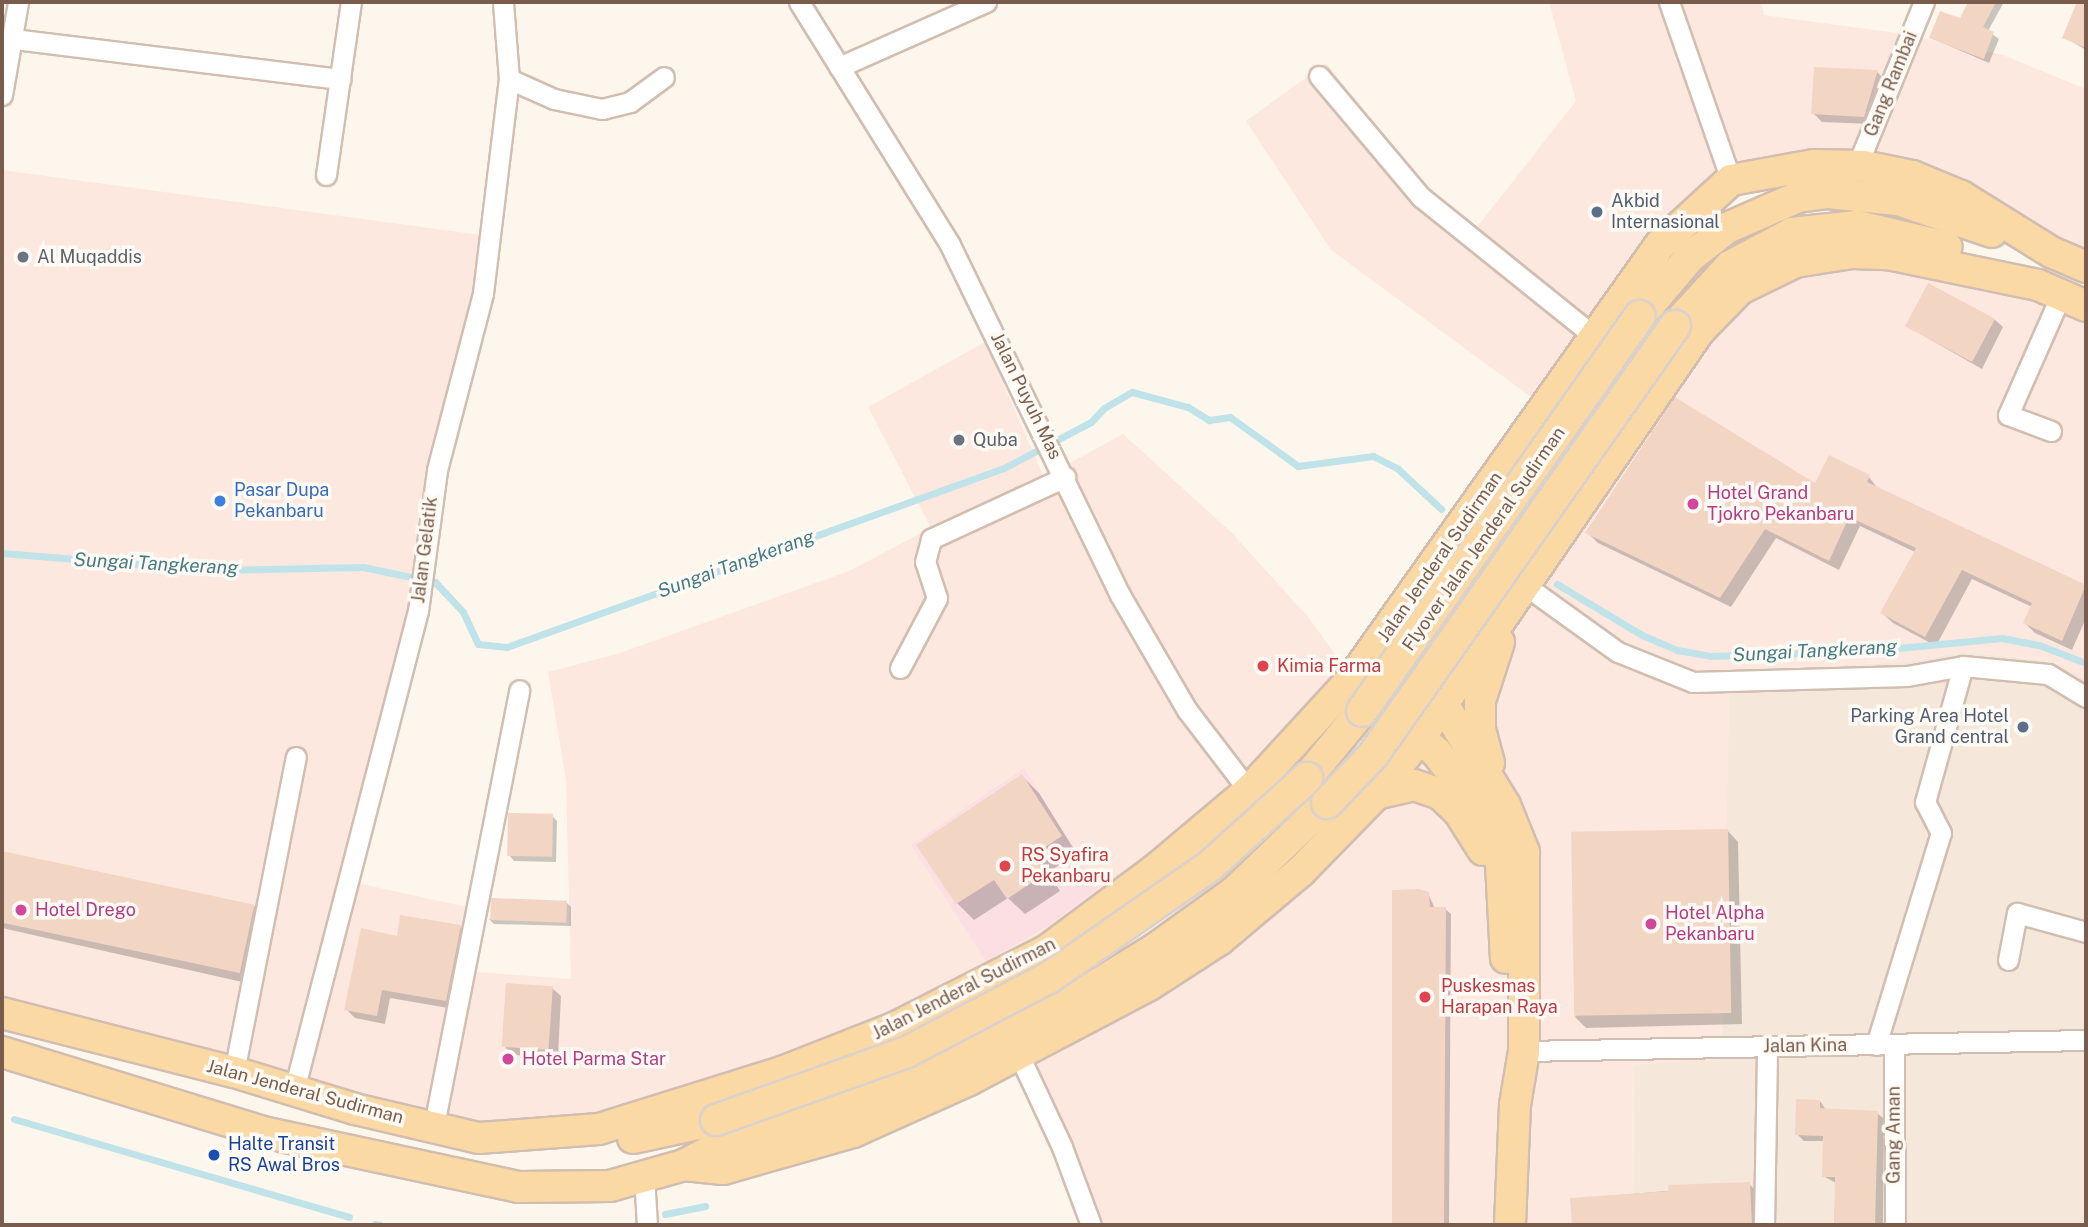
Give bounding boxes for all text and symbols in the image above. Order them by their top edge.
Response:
street label: Gang Rambai [1860,28,1922,140]
place label: Akbid Internasional [1611,191,1720,234]
marker: Akbid Internasional [1589,204,1605,220]
place label: Al Muqaddis [37,246,142,268]
marker: Al Muqaddis [15,249,31,265]
street label: Jalan Puyuh Mas [986,329,1066,463]
street label: Flyover Jalan Jenderal Sudirman [1398,423,1570,655]
place label: Quba [973,429,1018,451]
marker: Quba [951,432,967,448]
street label: Jalan Jenderal Sudirman [1373,468,1507,646]
place label: Pasar Dupa Pekanbaru [234,480,329,522]
place label: Hotel Grand Tjokro Pekanbaru [1707,483,1854,526]
marker: Pasar Dupa Pekanbaru [212,493,228,509]
street label: Jalan Gelatik [408,496,442,604]
marker: Hotel Grand Tjokro Pekanbaru [1685,496,1701,512]
water label: Sungai Tangkerang [655,525,817,603]
water label: Sungai Tangkerang [73,548,239,580]
water label: Sungai Tangkerang [1732,635,1898,667]
place label: Kimia Farma [1277,655,1381,677]
marker: Kimia Farma [1255,658,1271,674]
place label: Parking Area Hotel Grand central [1850,706,2009,748]
marker: Parking Area Hotel Grand central [2015,719,2031,735]
place label: RS Syafira Pekanbaru [1021,845,1111,888]
marker: RS Syafira Pekanbaru [995,856,1015,876]
place label: Hotel Drego [35,899,136,921]
marker: Hotel Drego [13,902,29,918]
place label: Hotel Alpha Pekanbaru [1665,903,1764,946]
marker: Hotel Alpha Pekanbaru [1643,916,1659,932]
street label: Jalan Jenderal Sudirman [869,933,1059,1045]
place label: Puskesmas Harapan Raya [1441,976,1558,1018]
marker: Puskesmas Harapan Raya [1415,987,1435,1007]
street label: Jalan Kina [1763,1034,1847,1058]
place label: Hotel Parma Star [522,1048,666,1070]
marker: Hotel Parma Star [500,1051,516,1067]
street label: Jalan Jenderal Sudirman [204,1055,406,1129]
street label: Gang Aman [1883,1086,1905,1184]
place label: Halte Transit RS Awal Bros [228,1134,340,1176]
marker: Halte Transit RS Awal Bros [206,1147,222,1163]

